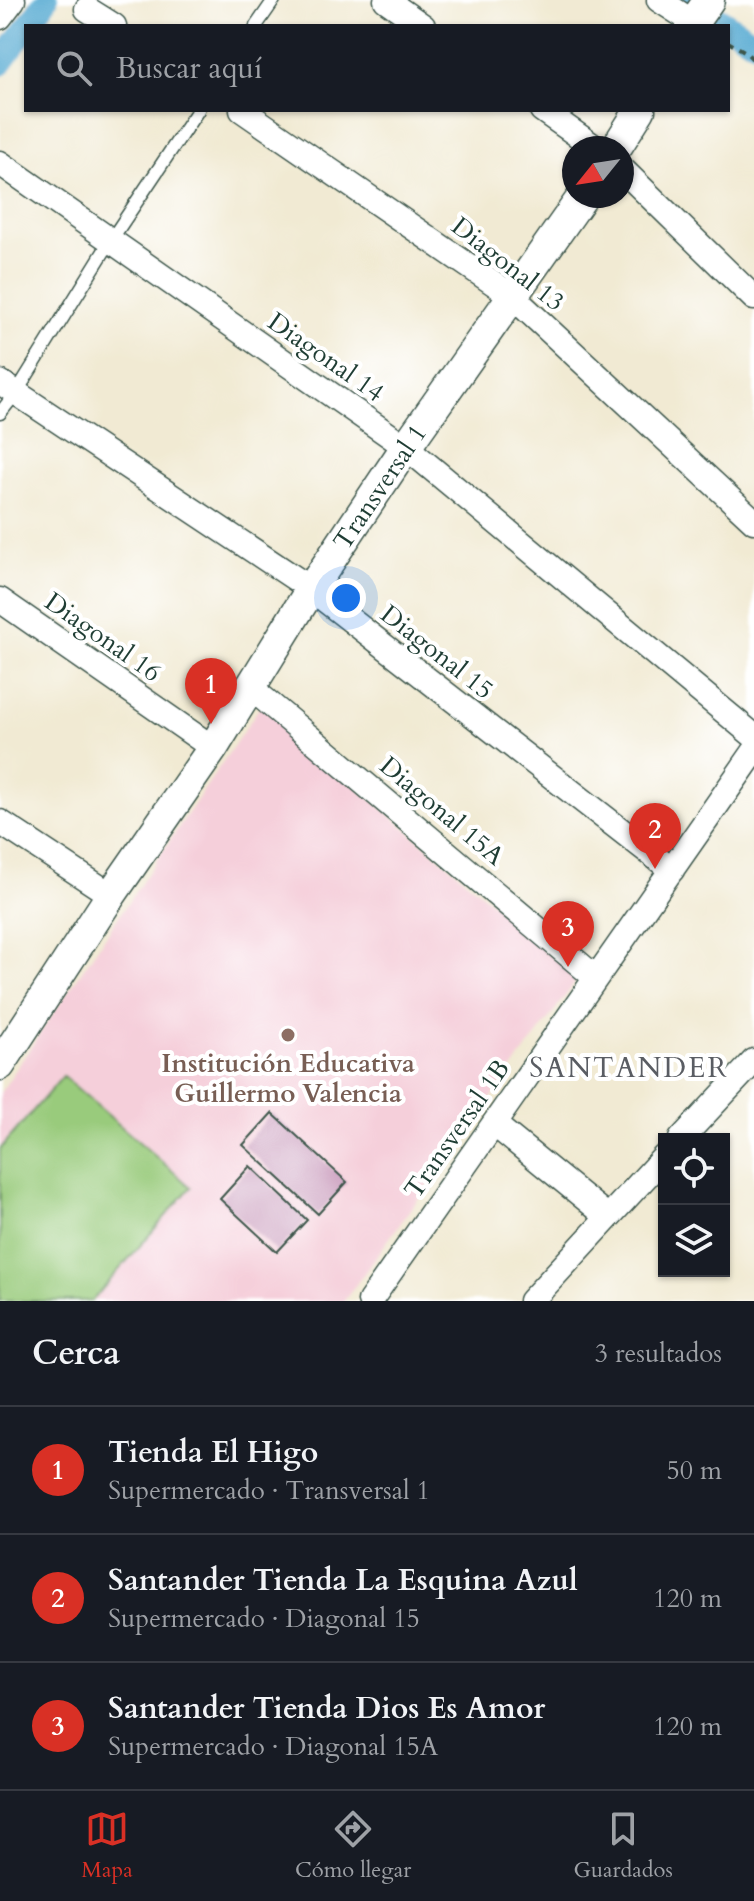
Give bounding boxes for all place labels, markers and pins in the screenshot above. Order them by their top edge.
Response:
pin: 1 [185,658,237,724]
pin: 2 [629,803,681,869]
pin: 3 [542,901,594,967]
marker: Institución Educativa Guillermo Valencia [279,1026,297,1044]
place label: Institución Educativa Guillermo Valencia [161,1046,415,1111]

